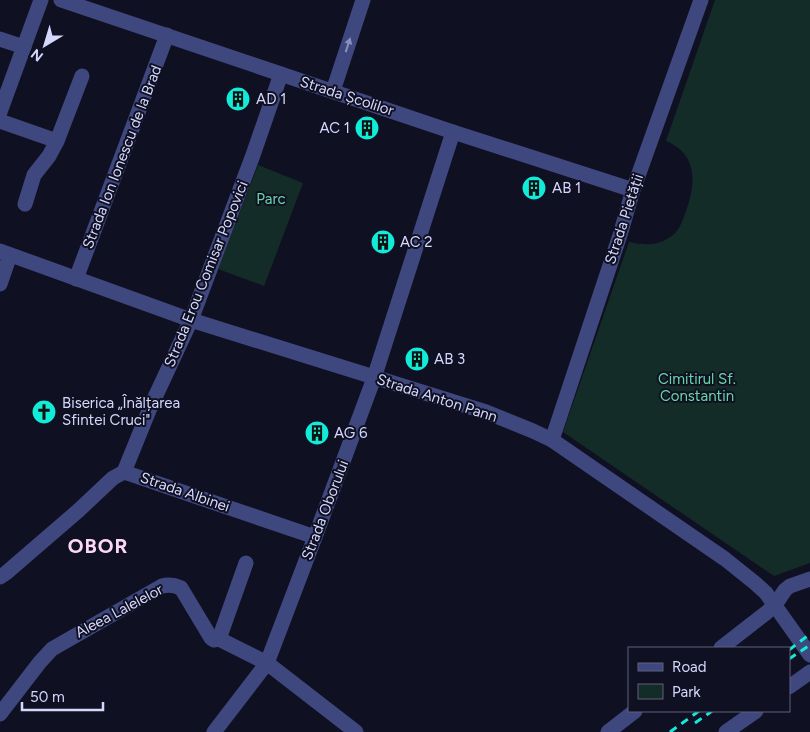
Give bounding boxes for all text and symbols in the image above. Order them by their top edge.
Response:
north arrow [20,20,70,70]
one-way arrow [345,38,352,53]
text: N [28,45,47,65]
street label: Strada Ion Ionescu de la Brad [79,63,165,251]
street label: Strada Școlilor [298,72,396,120]
building icon: AD 1 [225,86,251,112]
place label: AD 1 [256,90,286,108]
building icon: AC 1 [354,115,380,141]
place label: AC 1 [319,119,350,137]
street label: Strada Pietății [601,172,647,266]
building icon: AB 1 [521,175,547,201]
street label: Strada Erou Comisar Popovici [160,178,252,370]
place label: AB 1 [552,179,581,197]
park label: Parc [256,190,286,208]
building icon: AC 2 [370,229,396,255]
place label: AC 2 [400,233,433,251]
building icon: AB 3 [404,346,430,372]
place label: AB 3 [434,350,465,368]
street label: Strada Anton Pann [374,370,500,426]
park label: Cimitirul Sf. Constantin [658,370,736,405]
place label: Biserica „Înălțarea Sfintei Cruci" [62,394,180,429]
church icon: Biserica „Înălțarea Sfintei Cruci" [31,399,57,425]
building icon: AG 6 [304,420,330,446]
place label: AG 6 [334,424,368,442]
street label: Strada Oborului [298,458,352,562]
street label: Strada Albinei [138,468,232,516]
district label: OBOR [68,534,128,558]
street label: Aleea Lalelelor [72,580,166,642]
legend [628,647,790,712]
text: Road [672,658,707,676]
scale bar [22,680,104,712]
text: Park [672,683,701,701]
text: 50 m [30,688,65,706]

